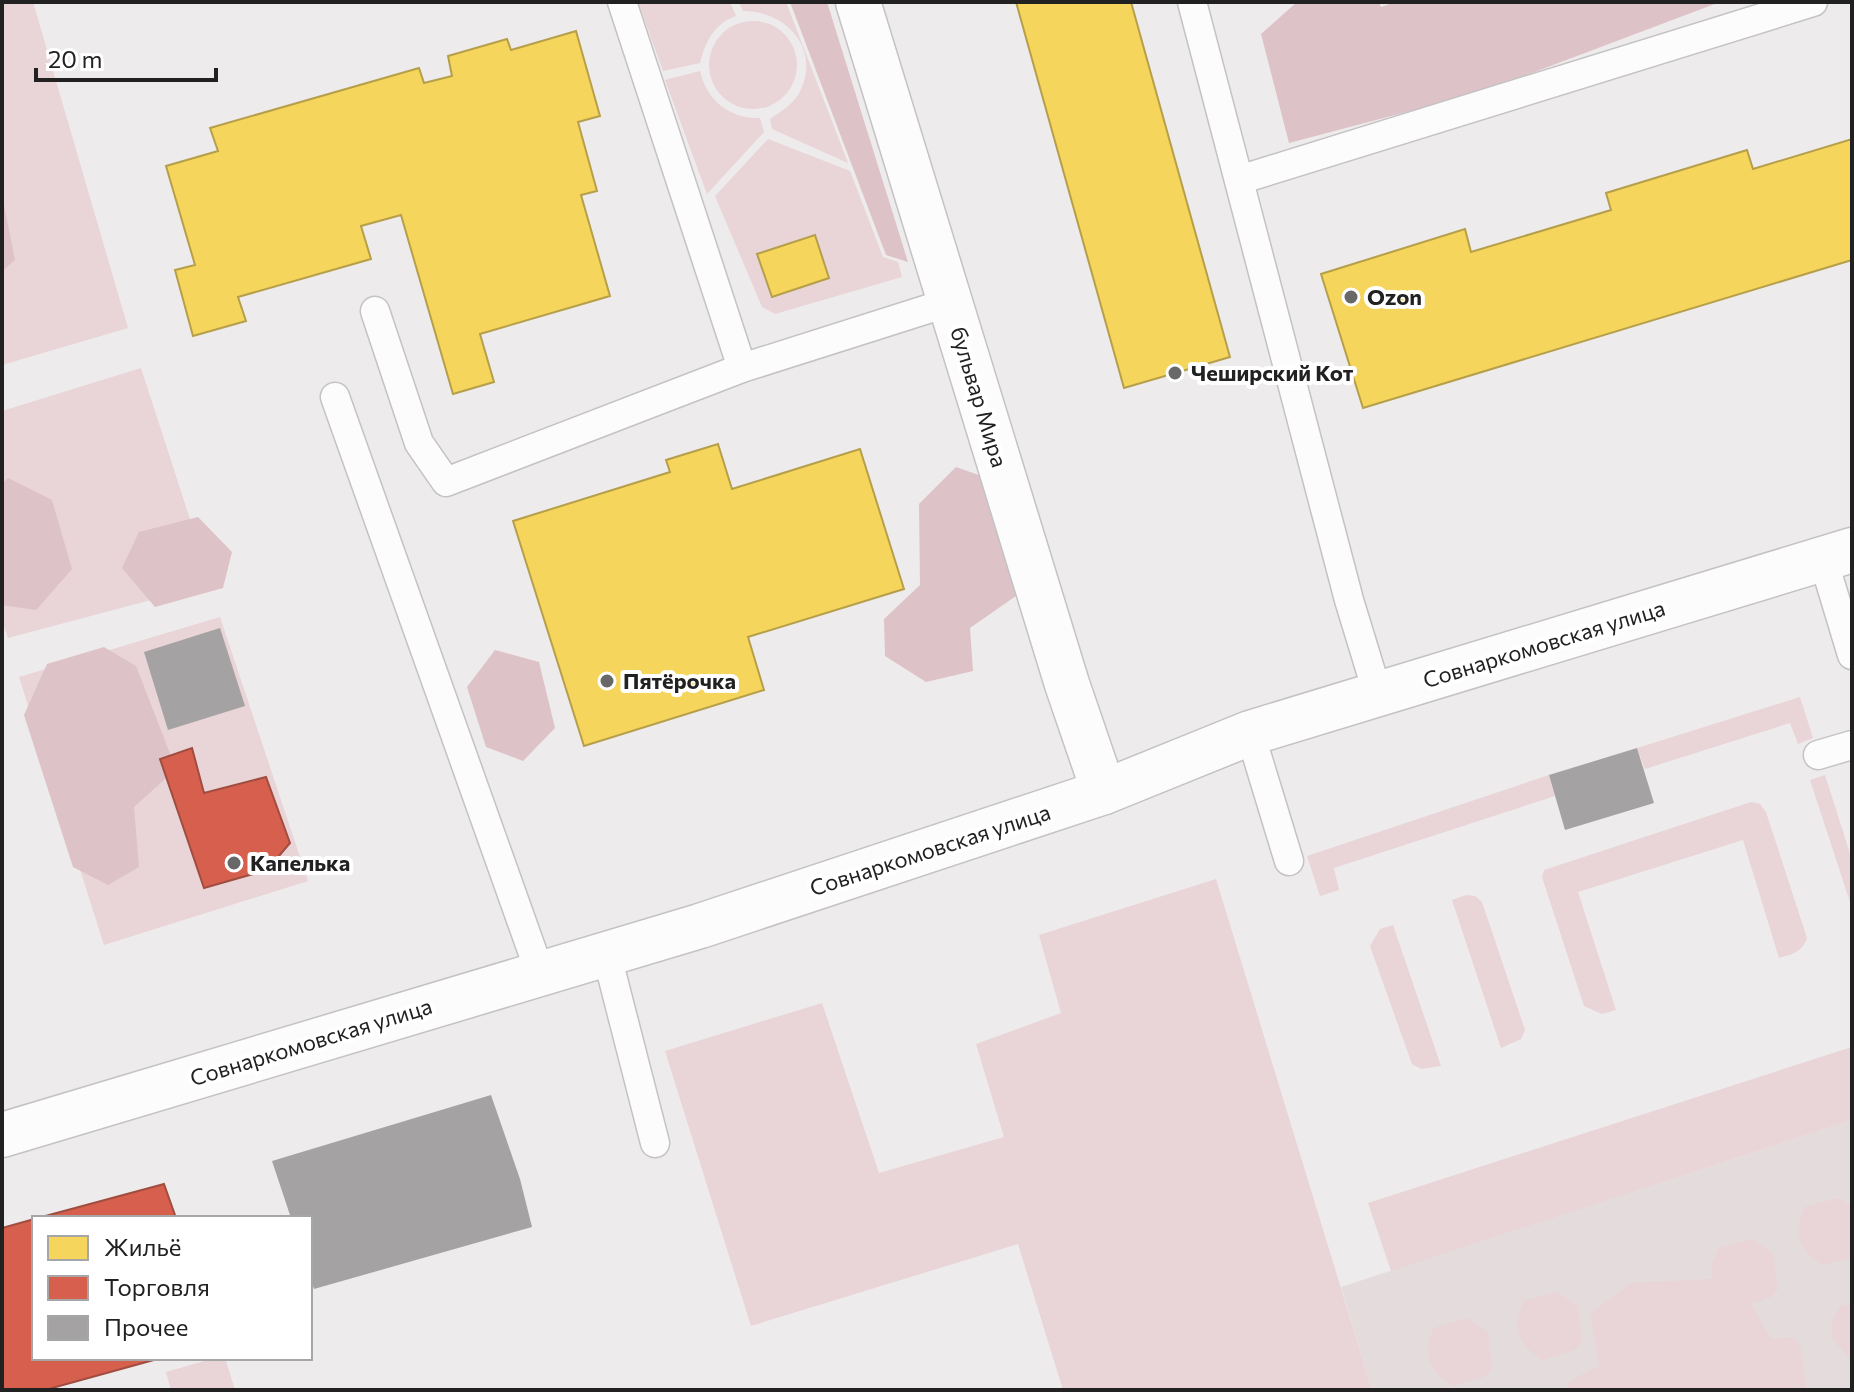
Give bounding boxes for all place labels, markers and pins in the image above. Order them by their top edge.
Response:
place label: Ozon [1367,283,1422,310]
marker: Ozon [1342,288,1360,306]
place label: Чеширский Кот [1191,359,1354,386]
marker: Чеширский Кот [1166,364,1184,382]
place label: Пятёрочка [623,667,736,694]
marker: Пятёрочка [598,672,616,690]
place label: Капелька [250,849,350,876]
marker: Капелька [225,854,243,872]

